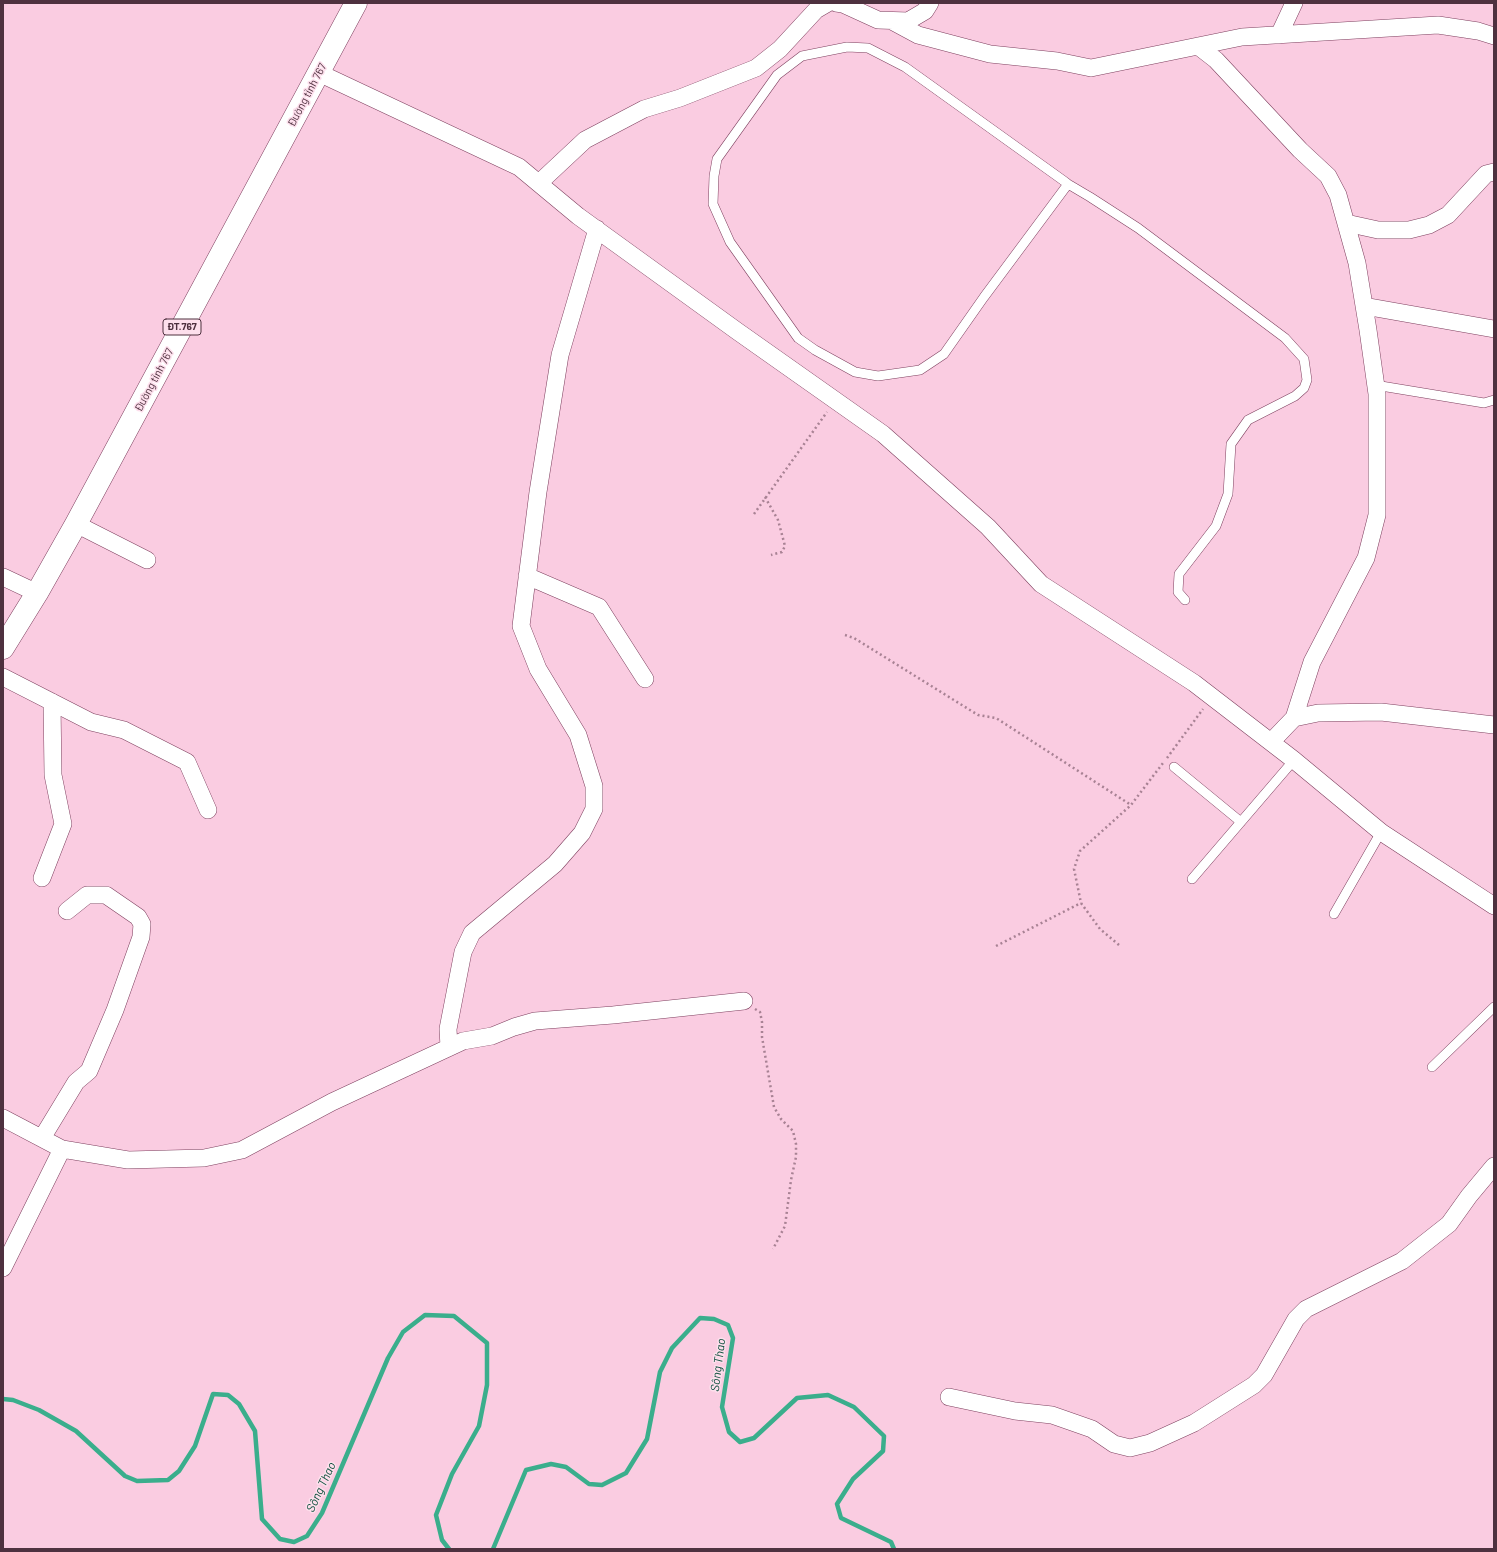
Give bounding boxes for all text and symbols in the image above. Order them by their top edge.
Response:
street label: Đường tỉnh 767 [285,61,329,129]
road number: ĐT.767 [163,319,201,335]
street label: Đường tỉnh 767 [132,346,176,414]
water label: Sông Thao [708,1338,728,1392]
water label: Sông Thao [303,1460,339,1514]

